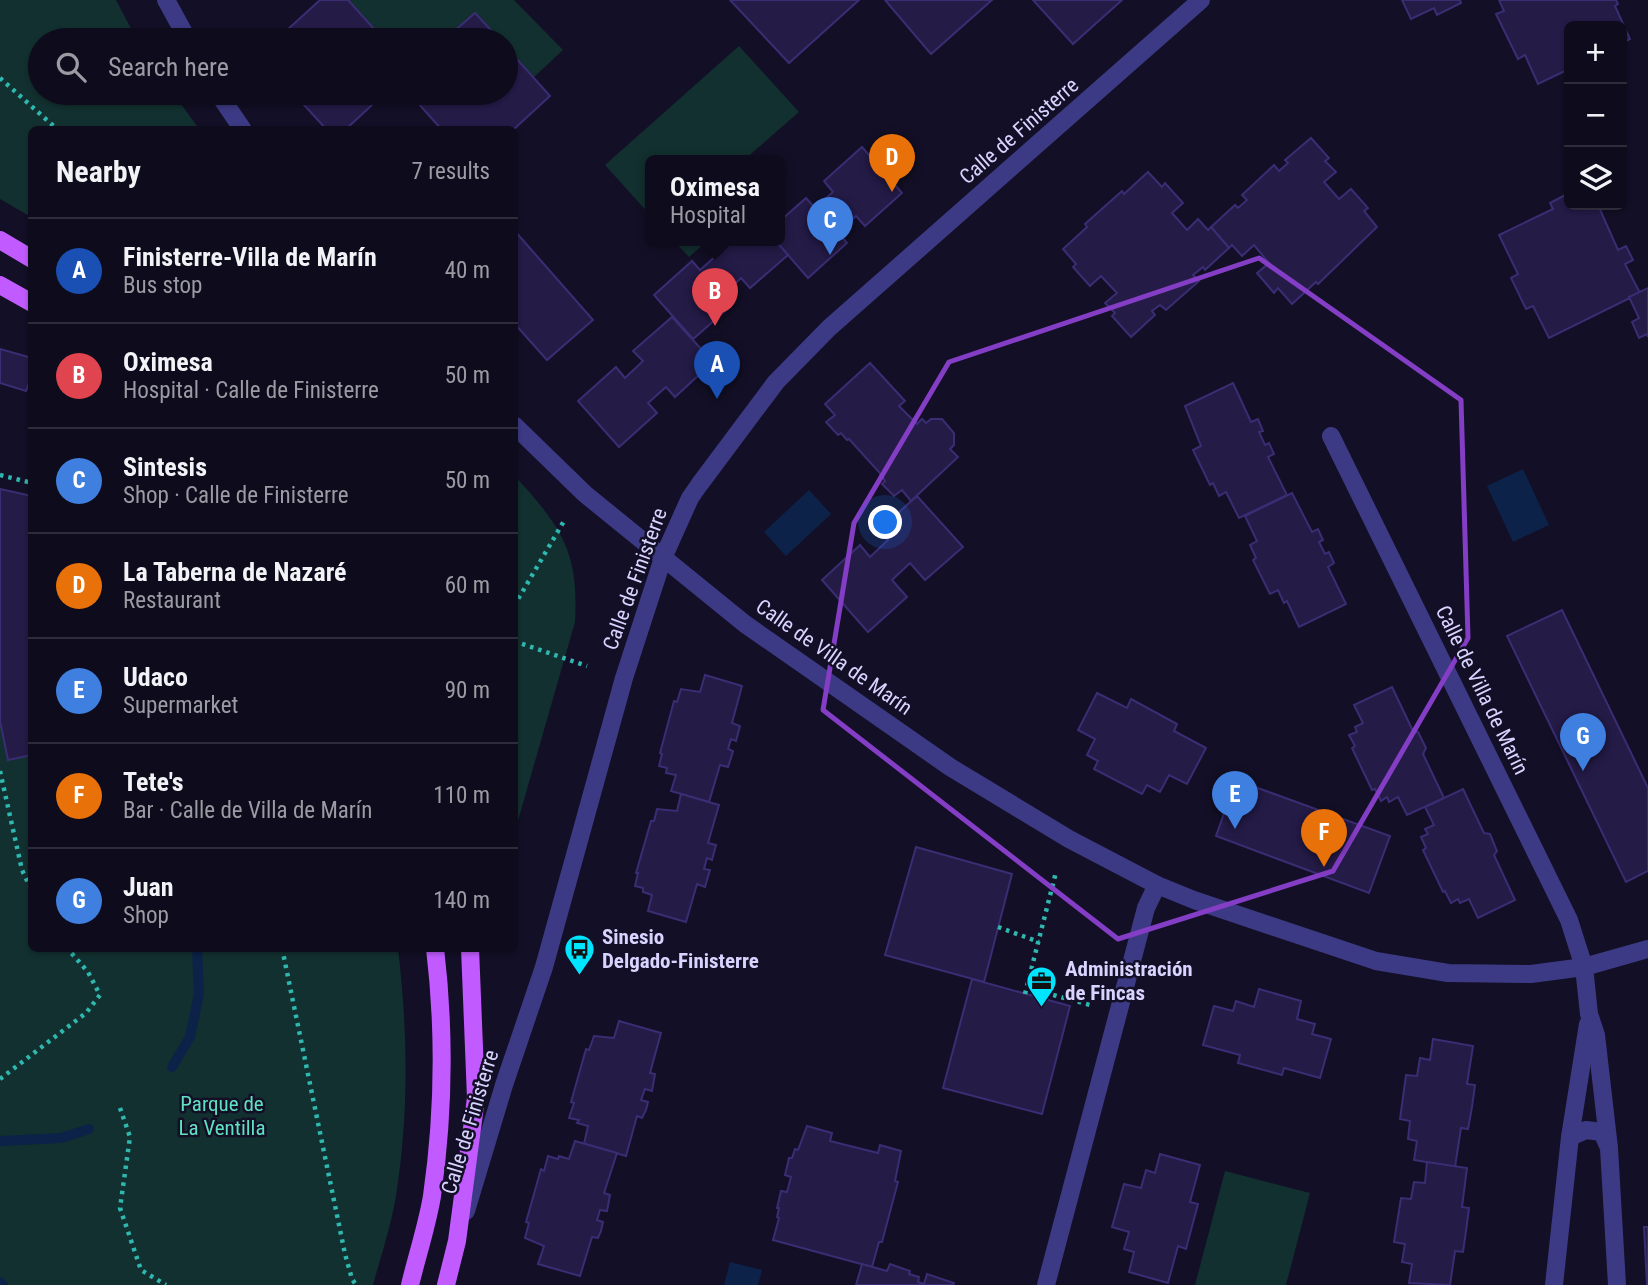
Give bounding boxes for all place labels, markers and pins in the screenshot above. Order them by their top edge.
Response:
pin: D [869,134,915,192]
pin: C [807,197,853,255]
pin: B [692,268,738,326]
pin: A [694,341,740,399]
pin: G [1560,713,1606,771]
pin: E [1212,771,1258,829]
pin: F [1301,809,1347,867]
place label: Sinesio Delgado-Finisterre [602,925,759,973]
bus stop icon: Sinesio Delgado-Finisterre [562,932,596,976]
place label: Administración de Fincas [1065,957,1193,1005]
office icon: Administración de Fincas [1025,964,1059,1008]

